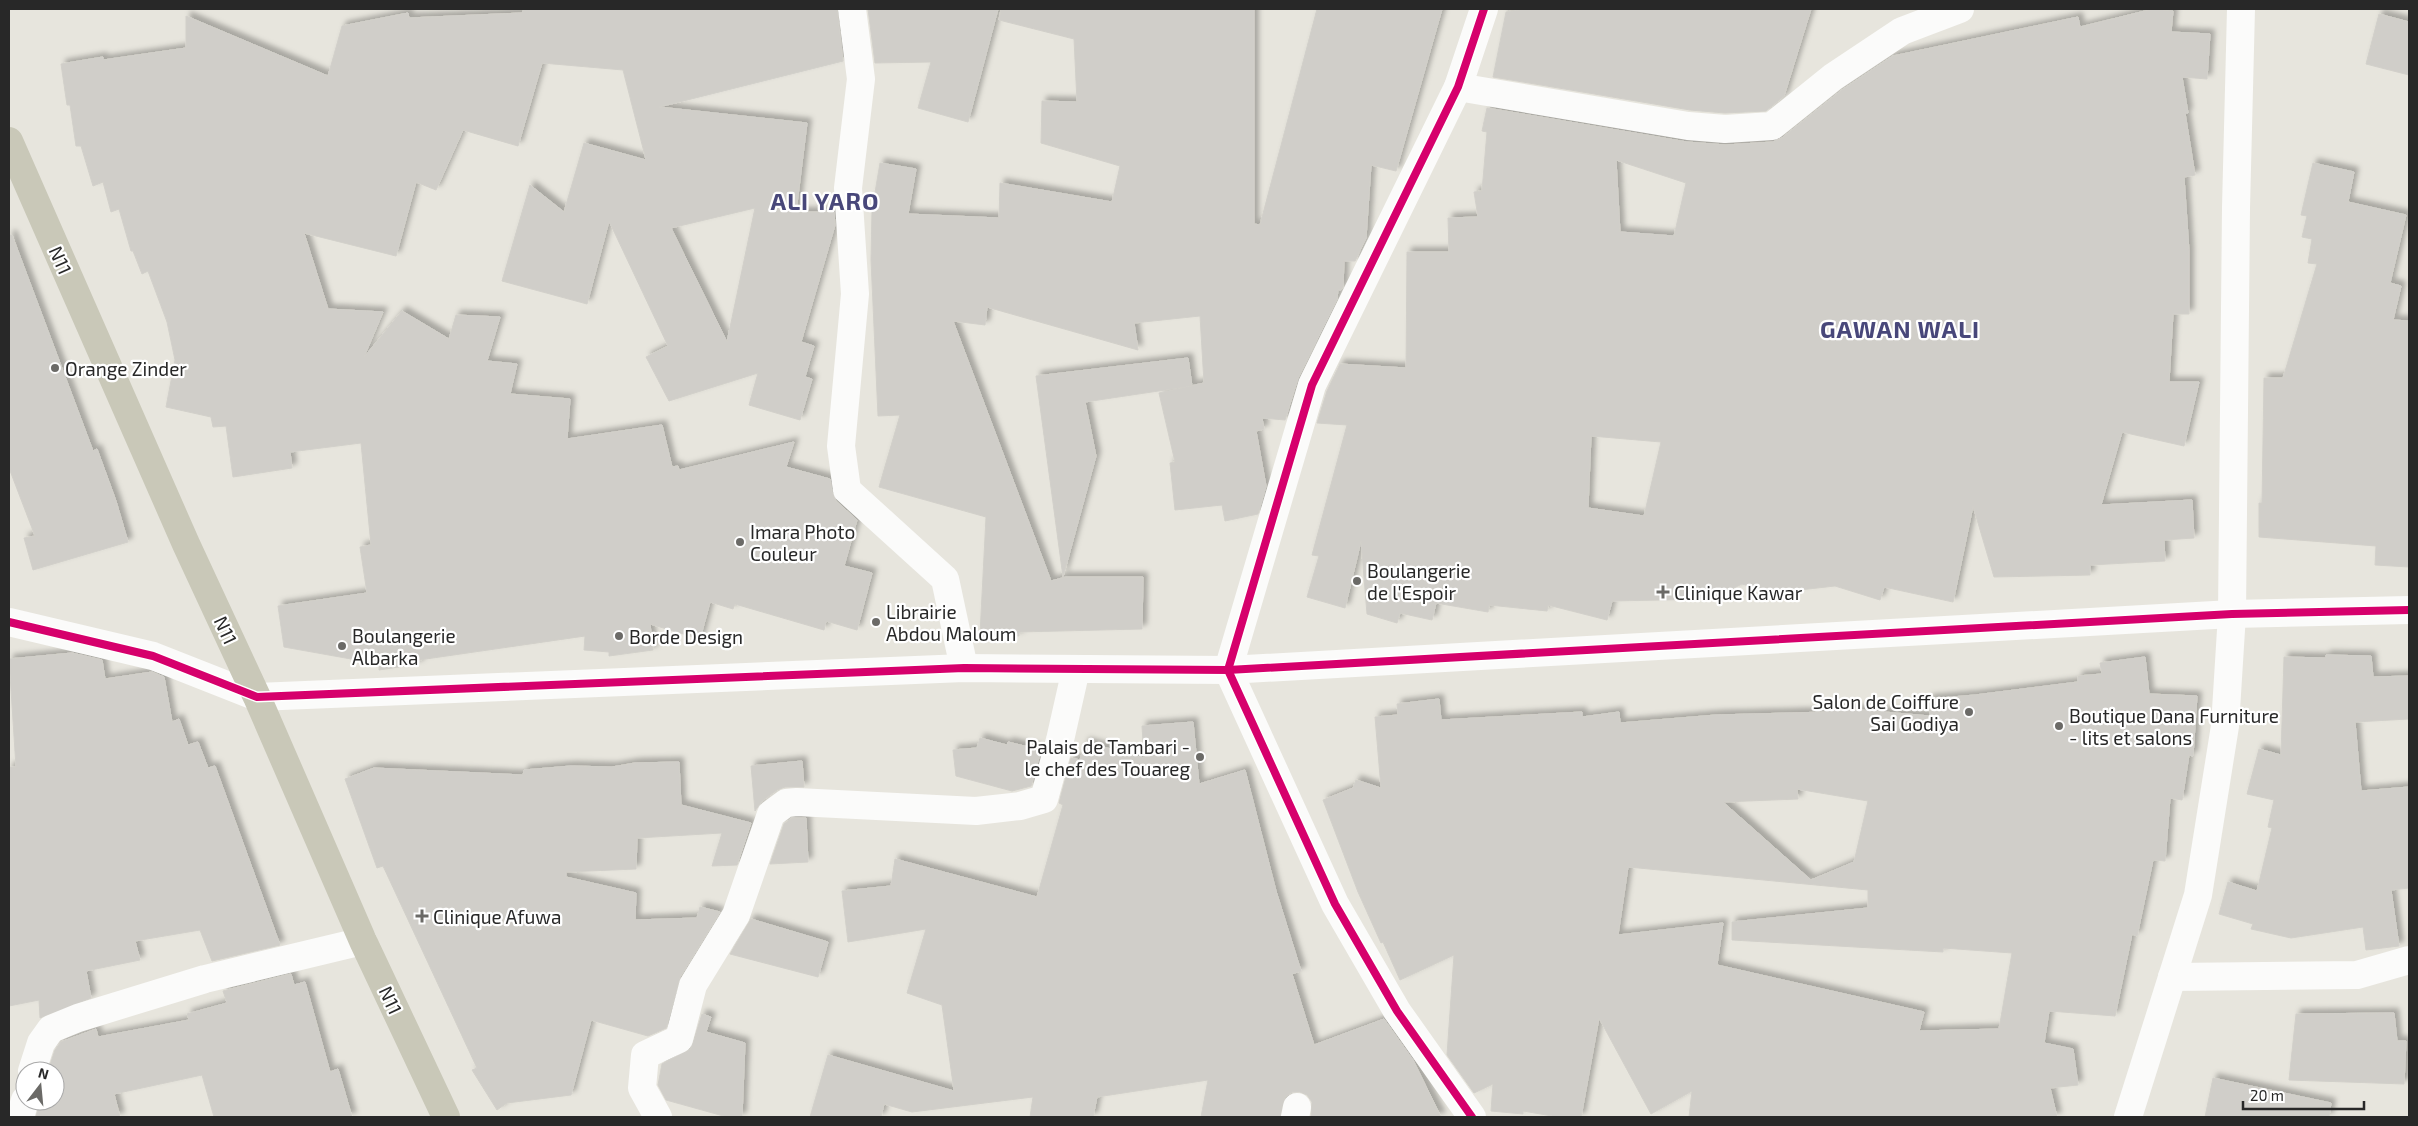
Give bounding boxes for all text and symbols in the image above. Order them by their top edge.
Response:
district label: ALI YARO [770,186,880,215]
street label: N11 [45,242,77,278]
district label: GAWAN WALI [1820,314,1980,343]
place label: Orange Zinder [65,357,187,380]
marker: Orange Zinder [49,362,61,374]
place label: Imara Photo Couleur [750,520,855,565]
marker: Imara Photo Couleur [734,536,746,548]
place label: Boulangerie de l'Espoir [1367,559,1471,604]
marker: Boulangerie de l'Espoir [1351,575,1363,587]
place label: Clinique Kawar [1674,581,1803,604]
marker: Clinique Kawar [1656,585,1670,599]
place label: Librairie Abdou Maloum [886,600,1016,645]
street label: N11 [210,612,242,648]
marker: Librairie Abdou Maloum [870,616,882,628]
place label: Boulangerie Albarka [352,624,456,669]
place label: Borde Design [629,625,743,648]
marker: Borde Design [613,630,625,642]
marker: Boulangerie Albarka [336,640,348,652]
place label: Salon de Coiffure Sai Godiya [1813,690,1959,735]
place label: Boutique Dana Furniture - lits et salons [2069,704,2279,749]
marker: Salon de Coiffure Sai Godiya [1963,706,1975,718]
marker: Boutique Dana Furniture - lits et salons [2053,720,2065,732]
place label: Palais de Tambari - le chef des Touareg [1025,735,1190,780]
marker: Palais de Tambari - le chef des Touareg [1194,751,1206,763]
place label: Clinique Afuwa [433,905,561,928]
marker: Clinique Afuwa [415,909,429,923]
street label: N11 [375,982,407,1018]
north arrow [15,1061,65,1111]
text: N [37,1063,51,1083]
scale bar [2243,1078,2364,1110]
text: 20 m [2250,1086,2284,1104]

